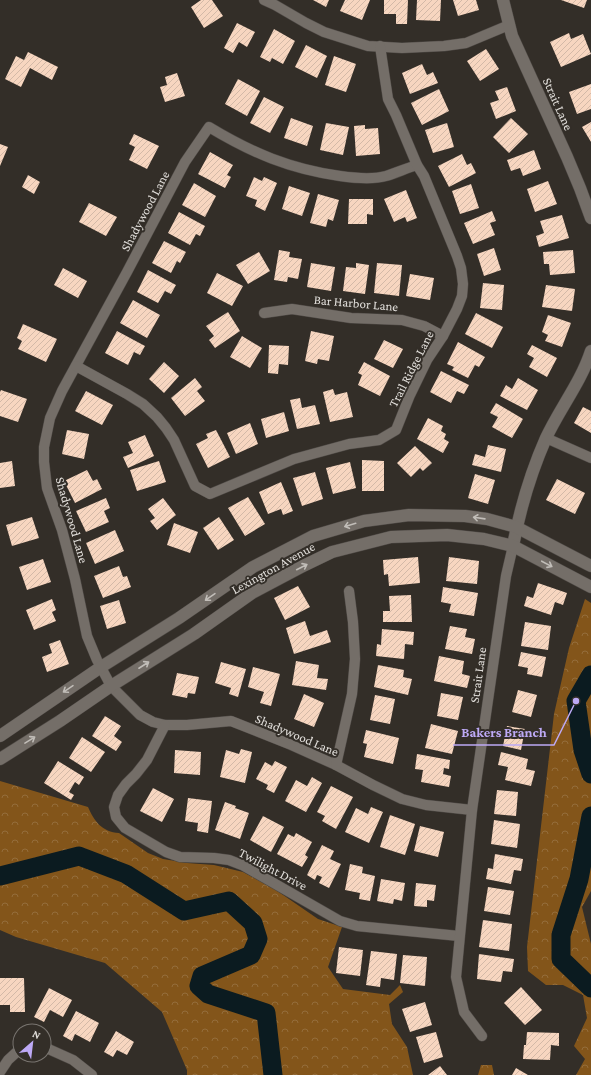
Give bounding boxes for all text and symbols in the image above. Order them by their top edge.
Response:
street label: Strait Lane [540,75,576,133]
street label: Shadywood Lane [118,168,173,254]
street label: Bar Harbor Lane [313,292,399,314]
street label: Trail Ridge Lane [385,328,437,410]
street label: Shadywood Lane [53,475,92,565]
one-way arrow [473,514,486,522]
one-way arrow [344,522,357,529]
street label: Lexington Avenue [229,539,318,597]
one-way arrow [541,560,553,568]
one-way arrow [296,563,308,570]
one-way arrow [205,593,216,601]
street label: Strait Lane [467,646,489,704]
one-way arrow [138,661,149,669]
one-way arrow [63,685,74,693]
street label: Shadywood Lane [253,711,341,759]
callout: Bakers Branch [453,719,554,745]
text: Bakers Branch [461,724,547,740]
one-way arrow [24,736,35,744]
street label: Twilight Drive [236,845,310,893]
north arrow [12,1023,52,1063]
text: N [31,1027,43,1041]

